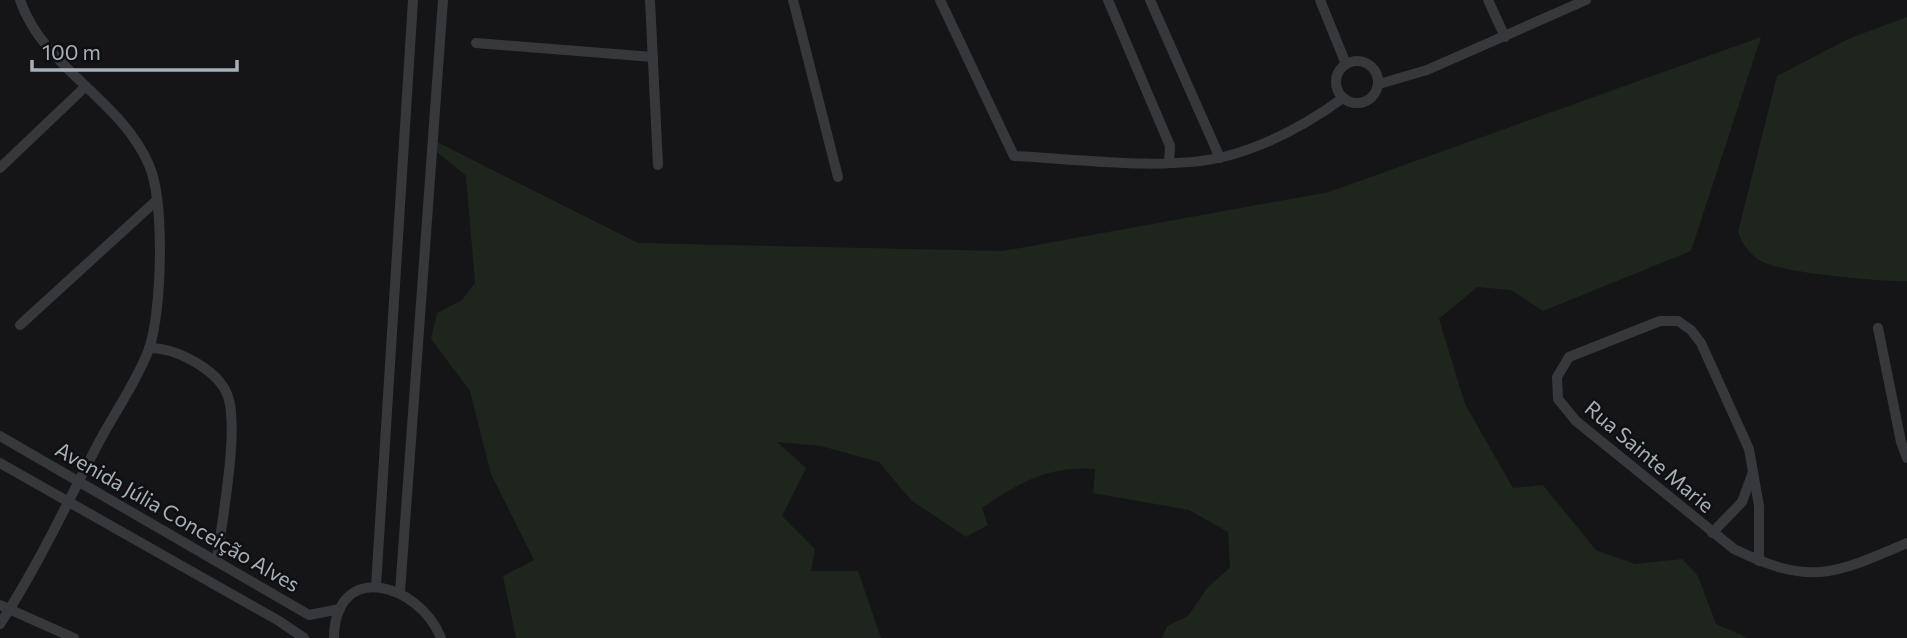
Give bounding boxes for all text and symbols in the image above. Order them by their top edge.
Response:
scale bar [32,28,236,72]
text: 100 m [42,39,101,64]
street label: Rua Sainte Marie [1580,395,1720,517]
street label: Avenida Júlia Conceição Alves [51,436,305,596]

